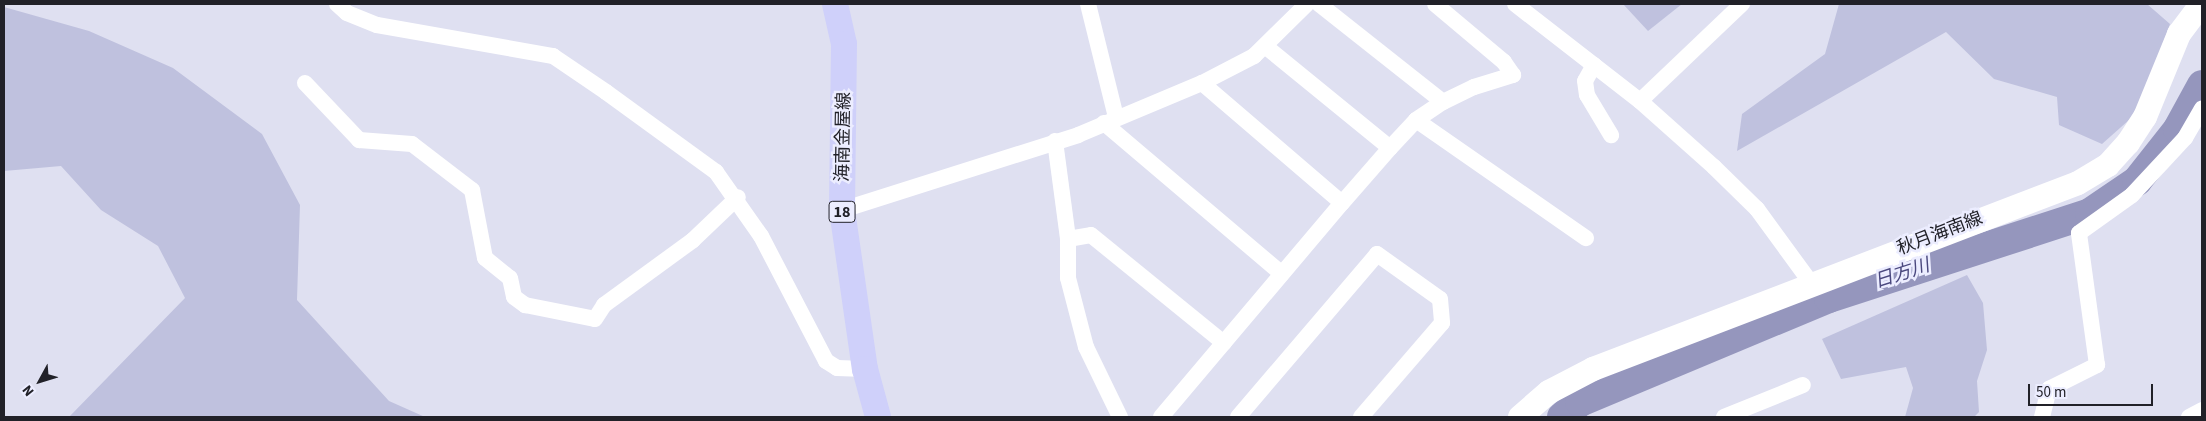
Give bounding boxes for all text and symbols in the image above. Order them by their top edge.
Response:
street label: 海南金屋線 [832,92,856,182]
road number: 18 [828,198,856,226]
street label: 秋月海南線 [1894,208,1986,260]
water label: 日方川 [1871,254,1933,294]
north arrow [15,356,65,406]
scale bar [2031,374,2156,406]
text: N [18,381,39,400]
text: 50 m [2036,382,2066,403]

